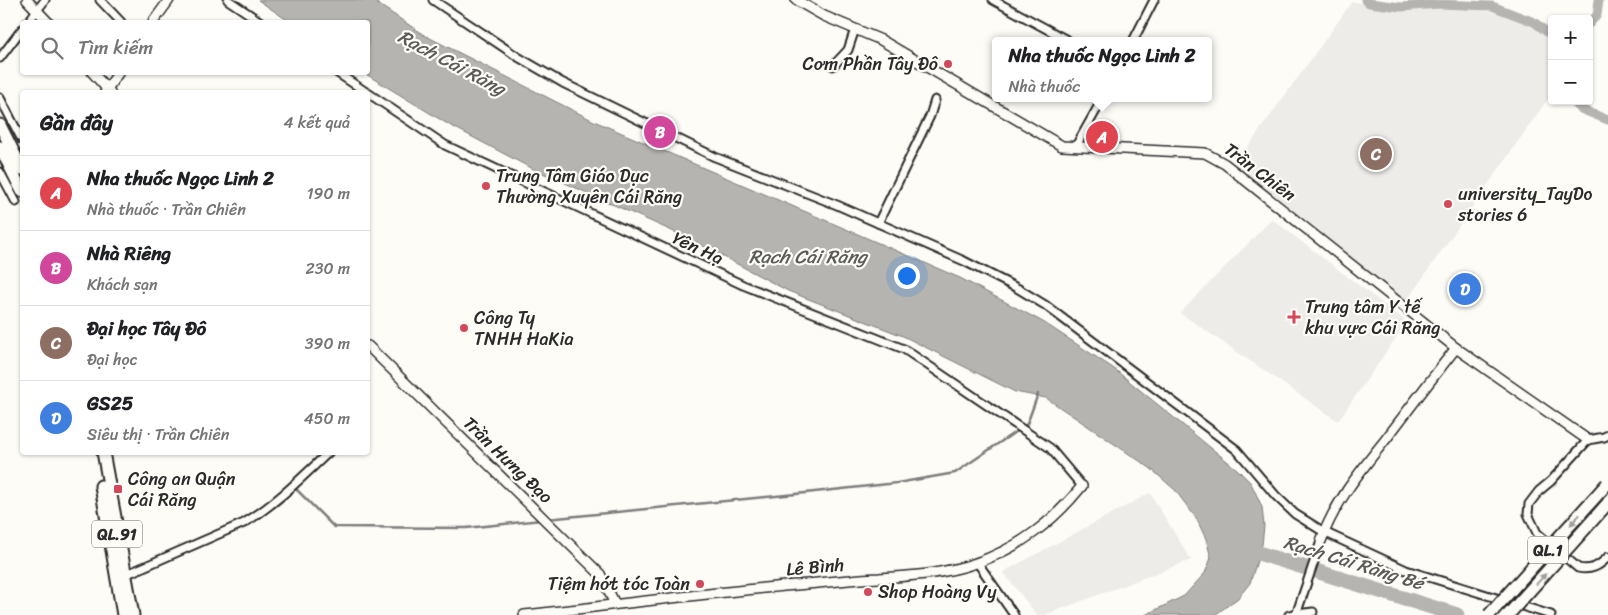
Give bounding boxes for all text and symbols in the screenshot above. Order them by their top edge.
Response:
map controls [1548,15,1593,105]
button: + [1548,15,1593,60]
search box [20,20,370,75]
water label: Rạch Cái Răng [392,20,514,106]
text: Tìm kiếm [78,31,153,64]
icon: search [38,34,66,62]
popup [992,37,1212,102]
text: Nha thuốc Ngọc Linh 2 [1008,39,1196,72]
place label: Cơm Phần Tây Đô [803,48,939,80]
marker: Cơm Phần Tây Đô [942,58,954,70]
button: − [1548,60,1593,105]
text: Nhà thuốc [1008,72,1080,101]
text: Gần đây [40,104,113,142]
text: 4 kết quả [284,108,350,137]
pin: B [644,113,676,151]
pin: A [1086,118,1118,156]
street label: Trần Chiên [1217,134,1303,210]
pin: C [1360,135,1392,173]
place label: Trung Tâm Giáo Dục Thường Xuyên Cái Răng [496,160,682,213]
text: Nha thuốc Ngọc Linh 2 [87,162,274,195]
place label: university_TayDo stories 6 [1457,178,1593,231]
text: A [51,179,61,208]
text: 190 m [307,179,350,208]
marker: Trung Tâm Giáo Dục Thường Xuyên Cái Răng [480,180,492,192]
text: Nhà thuốc · Trần Chiên [87,195,246,224]
marker: university_TayDo stories 6 [1442,198,1454,210]
street label: Yên Hạ [667,222,729,274]
text: Nhà Riêng [87,237,171,270]
water label: Rạch Cái Răng [749,240,869,273]
text: B [51,254,61,283]
text: 230 m [305,254,350,283]
your location [894,263,920,289]
text: Khách sạn [87,270,158,299]
pin: D [1449,270,1481,308]
place label: Trung tâm Y tế khu vực Cái Răng [1305,291,1440,344]
place label: Công Ty TNHH HaKia [474,302,573,355]
marker: Trung tâm Y tế khu vực Cái Răng [1287,310,1301,324]
text: Đại học Tây Đô [87,312,206,345]
marker: Công Ty TNHH HaKia [458,322,470,334]
text: C [51,329,61,358]
text: 390 m [305,329,350,358]
text: Đại học [87,345,138,374]
text: GS25 [87,387,133,420]
text: D [51,404,61,433]
text: 450 m [304,404,350,433]
street label: Trần Hưng Đạo [455,408,561,512]
text: Siêu thị · Trần Chiên [87,420,229,449]
place label: Công an Quận Cái Răng [128,463,236,516]
marker: Công an Quận Cái Răng [112,483,124,495]
one-way arrow [1569,514,1581,526]
road number: QL.91 [92,520,142,548]
water label: Rạch Cái Răng Bé [1280,526,1431,600]
road number: QL.1 [1528,536,1568,564]
street label: Lê Bình [785,549,845,585]
place label: Tiệm hớt tóc Toàn [548,568,690,600]
one-way arrow [1535,573,1547,585]
place label: Shop Hoàng Vy [878,576,997,608]
marker: Tiệm hớt tóc Toàn [694,578,706,590]
marker: Shop Hoàng Vy [862,586,874,598]

